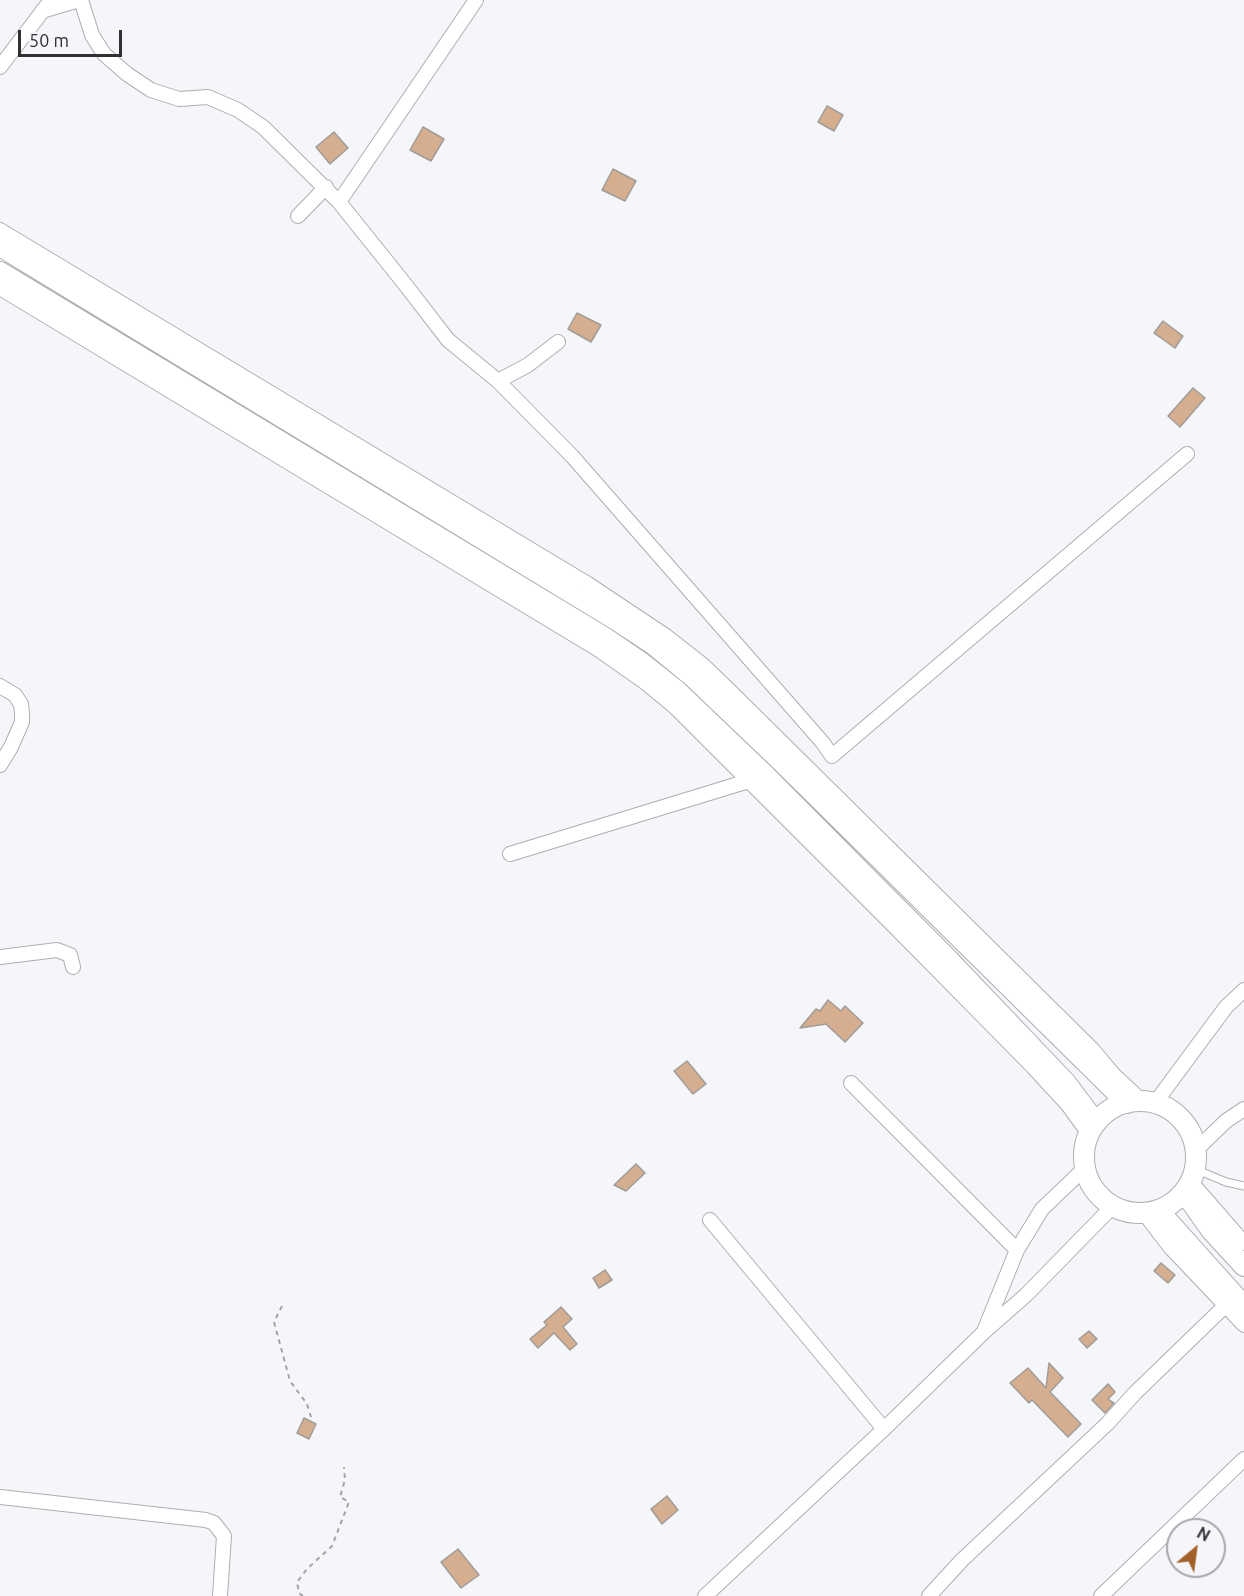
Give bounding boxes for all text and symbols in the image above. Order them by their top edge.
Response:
scale bar [21,18,124,56]
text: 50 m [29,30,69,50]
north arrow [1166,1518,1226,1578]
text: N [1194,1523,1213,1545]

